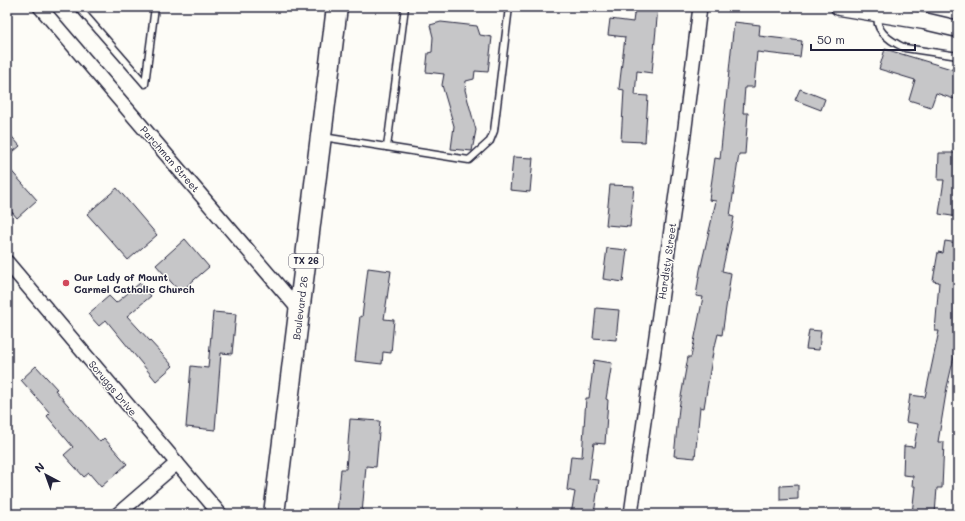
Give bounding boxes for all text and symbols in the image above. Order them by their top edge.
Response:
scale bar [811,26,915,52]
text: 50 m [817,31,845,47]
street label: Parchman Street [137,123,203,195]
street label: Hardisty Street [655,222,679,300]
road number: TX 26 [289,254,323,268]
place label: Our Lady of Mount Carmel Catholic Church [74,270,195,296]
street label: Boulevard 26 [289,275,311,341]
marker: Our Lady of Mount Carmel Catholic Church [61,278,71,288]
street label: Scruggs Drive [86,357,140,419]
north arrow [26,455,66,495]
text: N [31,459,47,475]

